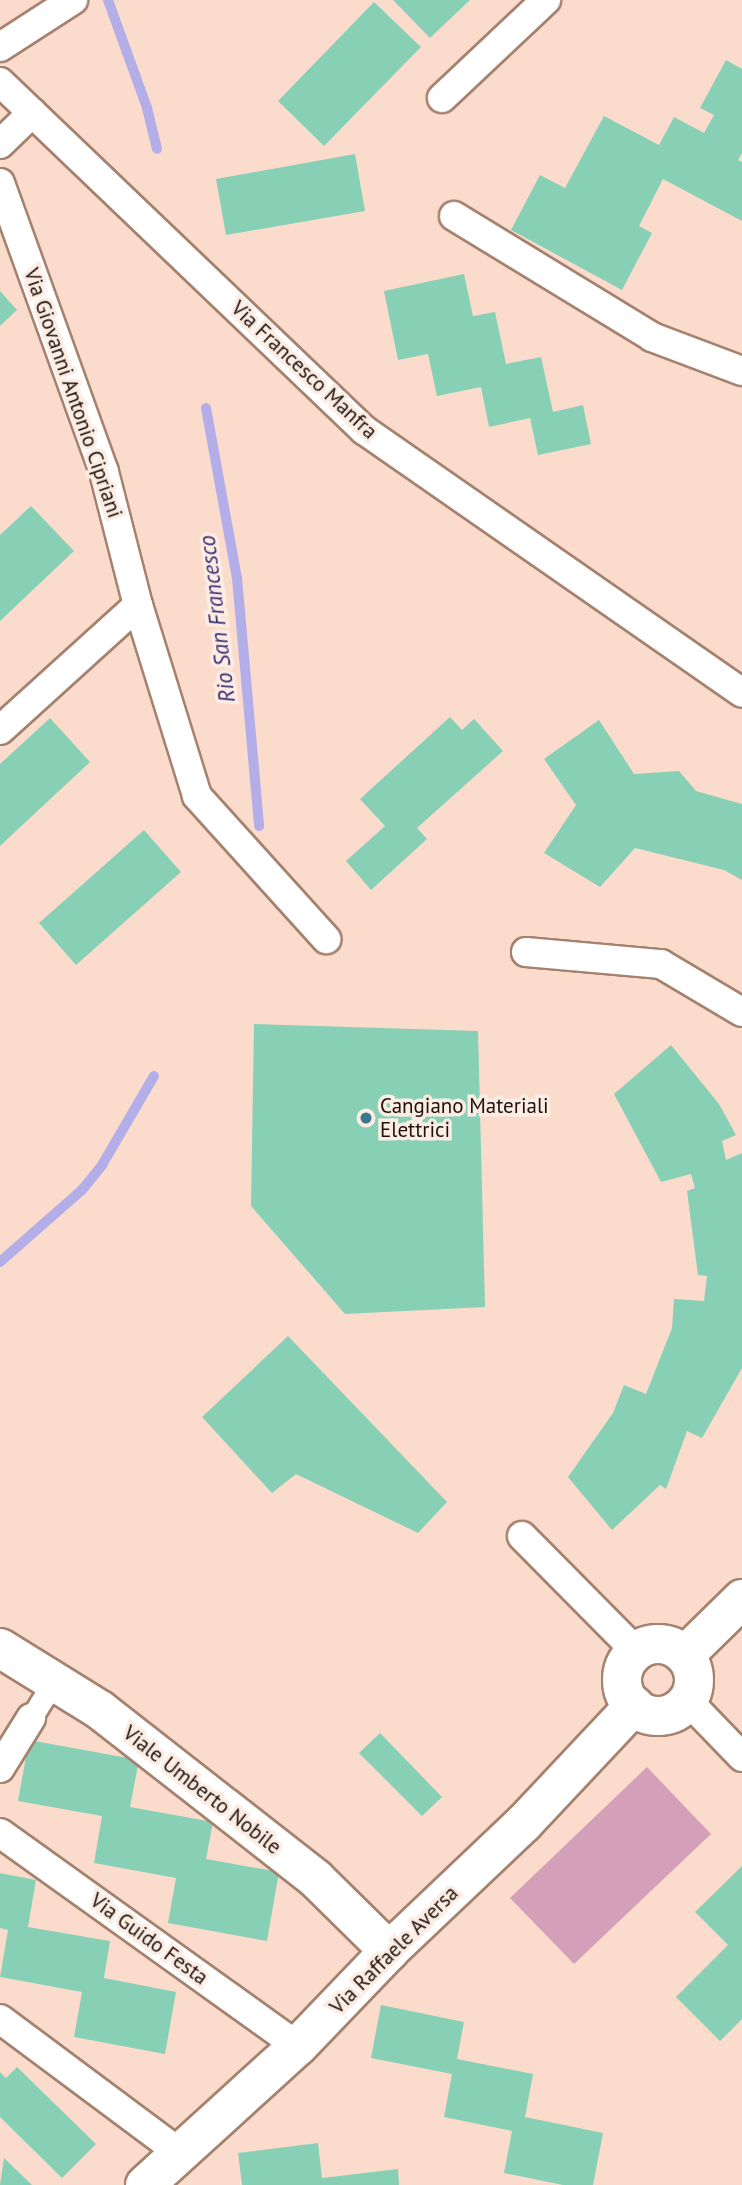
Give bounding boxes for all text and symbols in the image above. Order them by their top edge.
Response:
street label: Via Giovanni Antonio Cipriani [18,265,128,521]
street label: Via Francesco Manfra [226,296,382,444]
water label: Rio San Francesco [193,534,241,704]
place label: Cangiano Materiali Elettrici [380,1093,549,1143]
marker: Cangiano Materiali Elettrici [358,1110,374,1126]
street label: Viale Umberto Nobile [118,1720,286,1860]
street label: Via Raffaele Aversa [324,1880,464,2020]
street label: Via Guido Festa [85,1888,213,1990]

